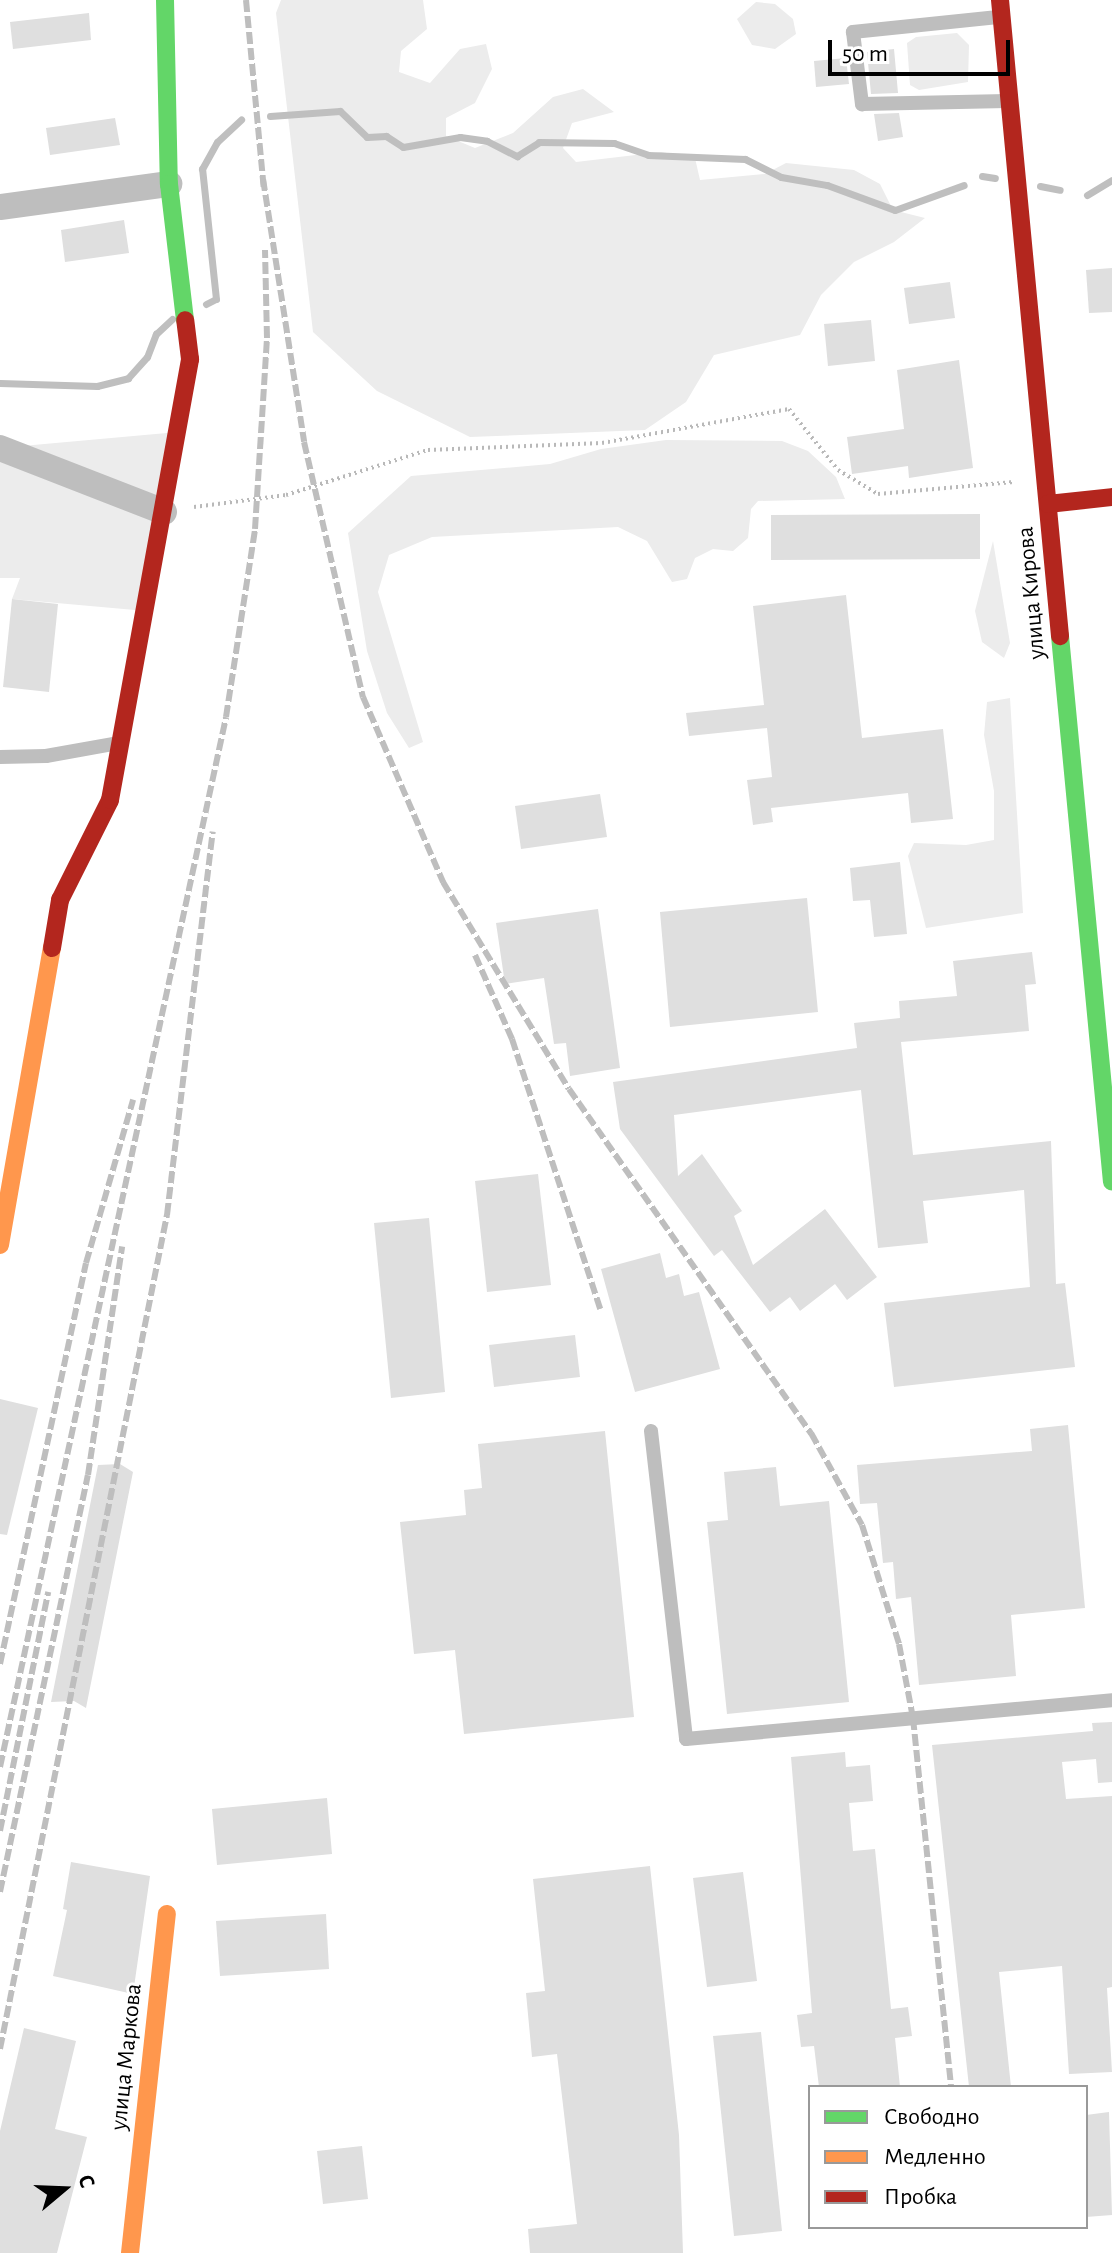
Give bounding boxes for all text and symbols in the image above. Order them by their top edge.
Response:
scale bar [832,24,1014,74]
text: 50 m [842,42,888,66]
street label: улица Кирова [1012,525,1052,661]
street label: улица Маркова [105,1982,149,2132]
legend [808,2085,1088,2229]
text: Свободно [884,2105,979,2129]
text: Медленно [884,2145,986,2169]
north arrow [24,2149,104,2229]
text: С [74,2172,99,2191]
text: Пробка [884,2185,957,2209]

